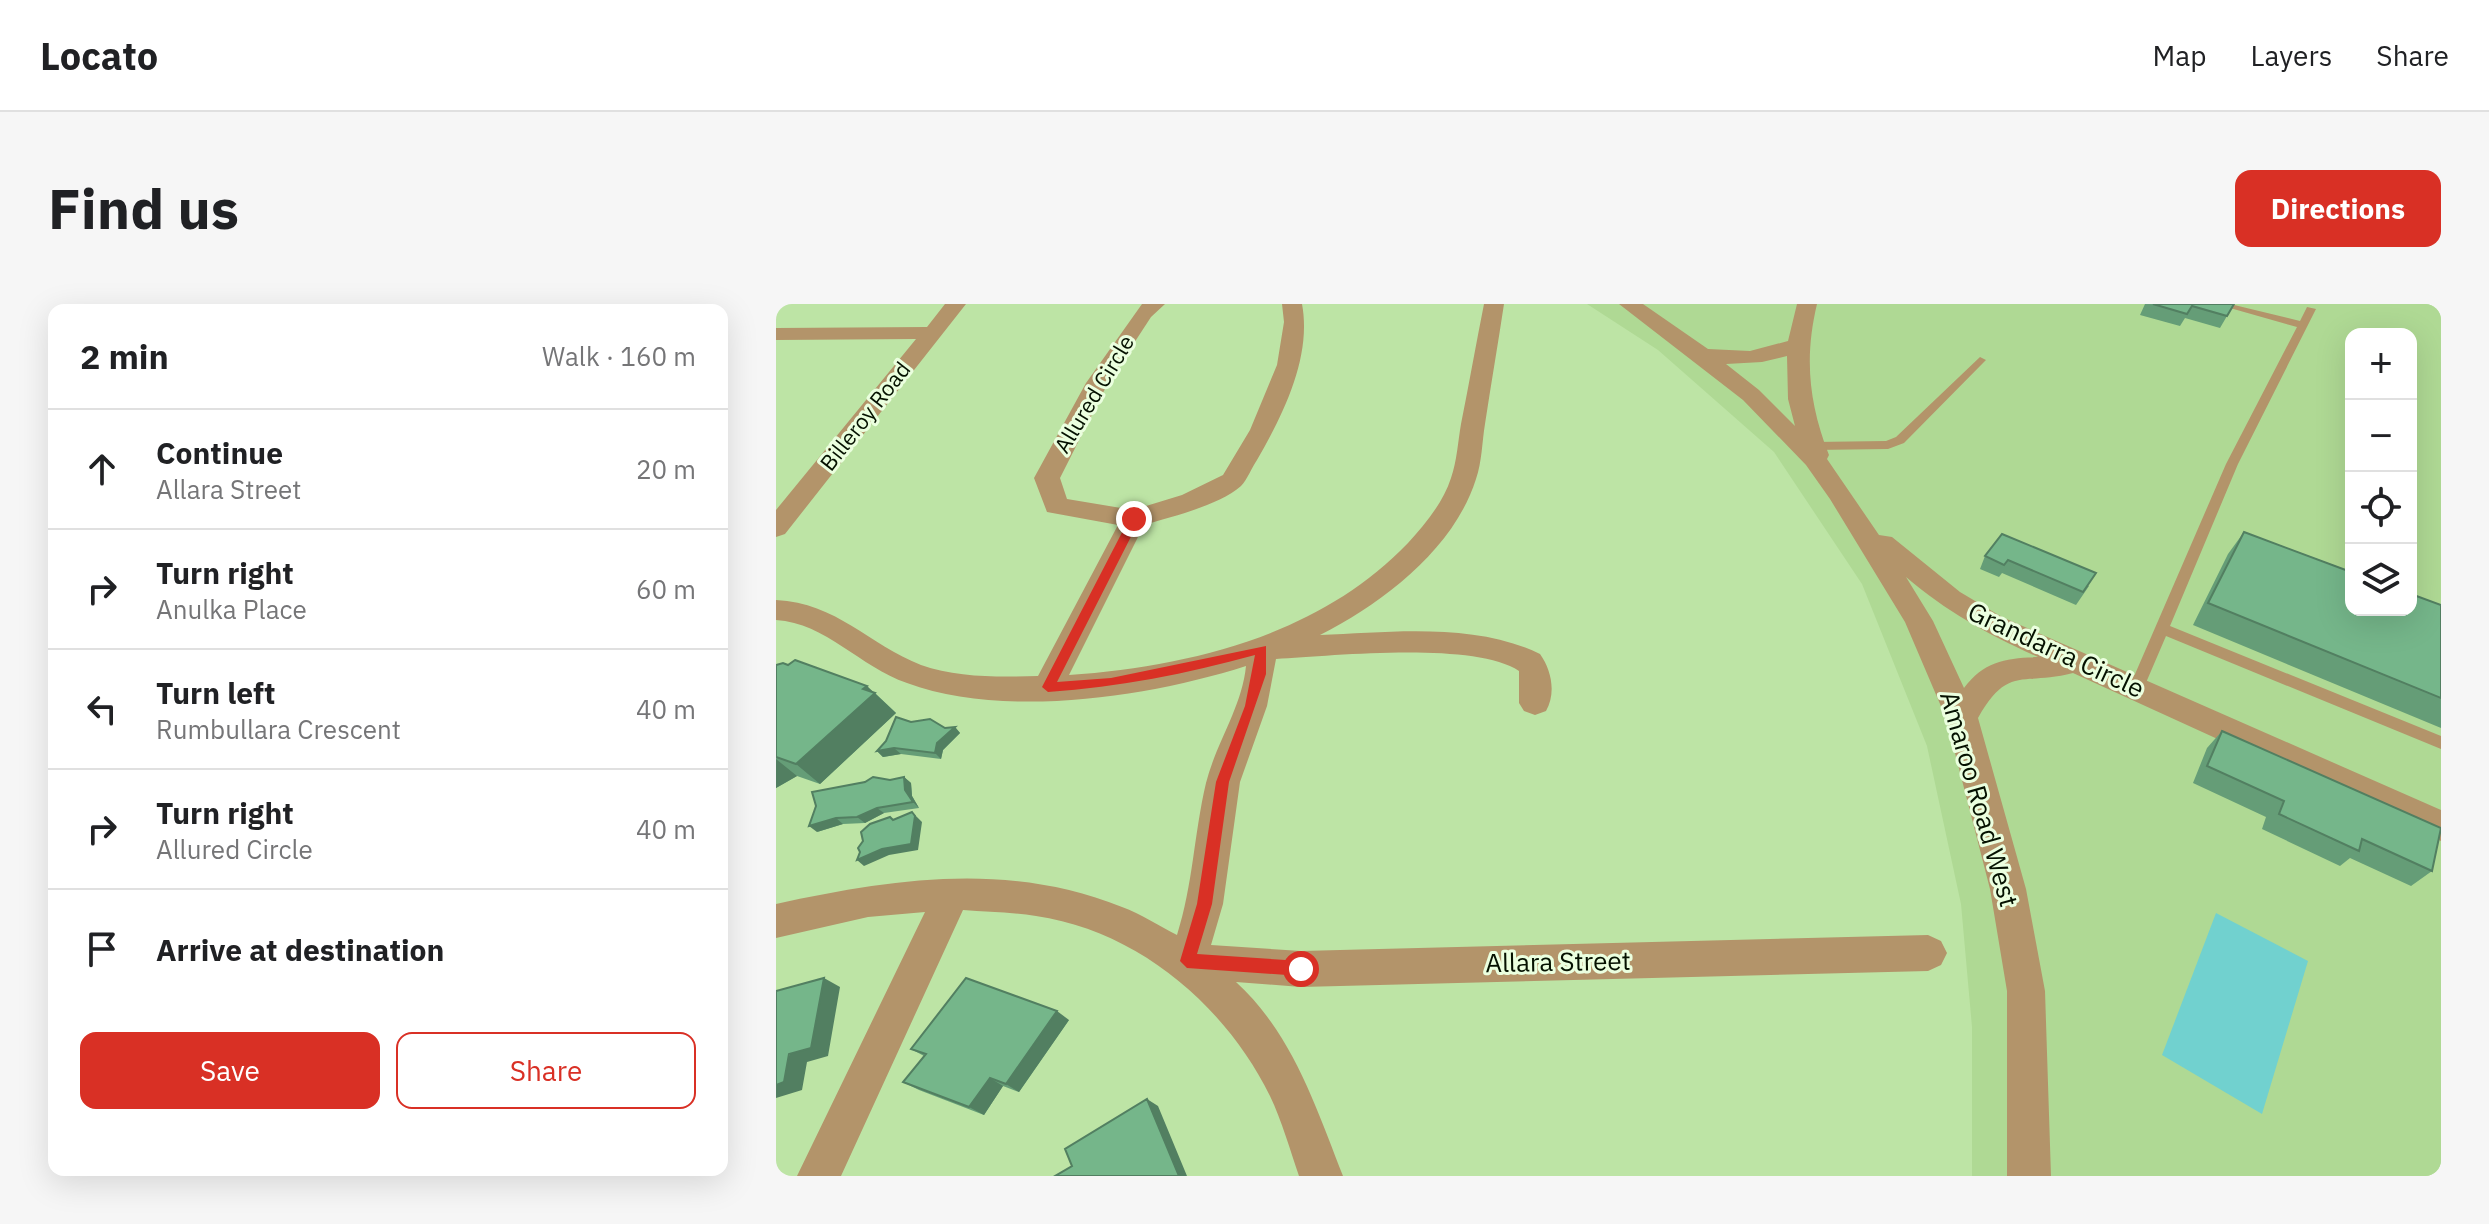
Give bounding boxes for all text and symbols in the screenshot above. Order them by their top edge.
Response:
text: Locato [40,31,158,80]
text: Map [2152,37,2206,74]
text: Layers [2250,37,2332,74]
text: Share [2376,37,2449,74]
button: Directions [2235,170,2441,247]
text: Find us [48,172,239,244]
map controls [2345,328,2417,616]
button: + [2345,328,2417,400]
street label: Allured Circle [1047,329,1140,458]
text: 2 min [80,334,169,378]
text: Walk · 160 m [542,339,696,373]
street label: Billeroy Road [813,355,916,476]
button: − [2345,400,2417,472]
text: Continue [156,433,283,472]
icon: ahead [80,447,124,491]
text: 20 m [636,452,696,486]
text: Allara Street [156,472,301,506]
button: locate [2345,472,2417,544]
route end [1116,501,1152,537]
button: layers [2345,544,2417,616]
text: Turn right [156,553,294,592]
icon: right [80,567,124,611]
text: 60 m [636,572,696,606]
text: Anulka Place [156,592,307,626]
street label: Grandarra Circle [1963,593,2150,705]
text: Turn left [156,673,275,712]
icon: left [80,687,124,731]
street label: Amaroo Road West [1933,687,2027,910]
text: 40 m [636,692,696,726]
text: Rumbullara Crescent [156,712,401,746]
text: Turn right [156,793,294,832]
icon: right [80,807,124,851]
text: 40 m [636,812,696,846]
text: Allured Circle [156,832,313,866]
icon: arrive [80,927,124,971]
text: Arrive at destination [156,930,444,969]
street label: Allara Street [1485,943,1631,979]
route start [1283,951,1319,987]
button: Save [80,1032,380,1109]
button: Share [396,1032,696,1109]

